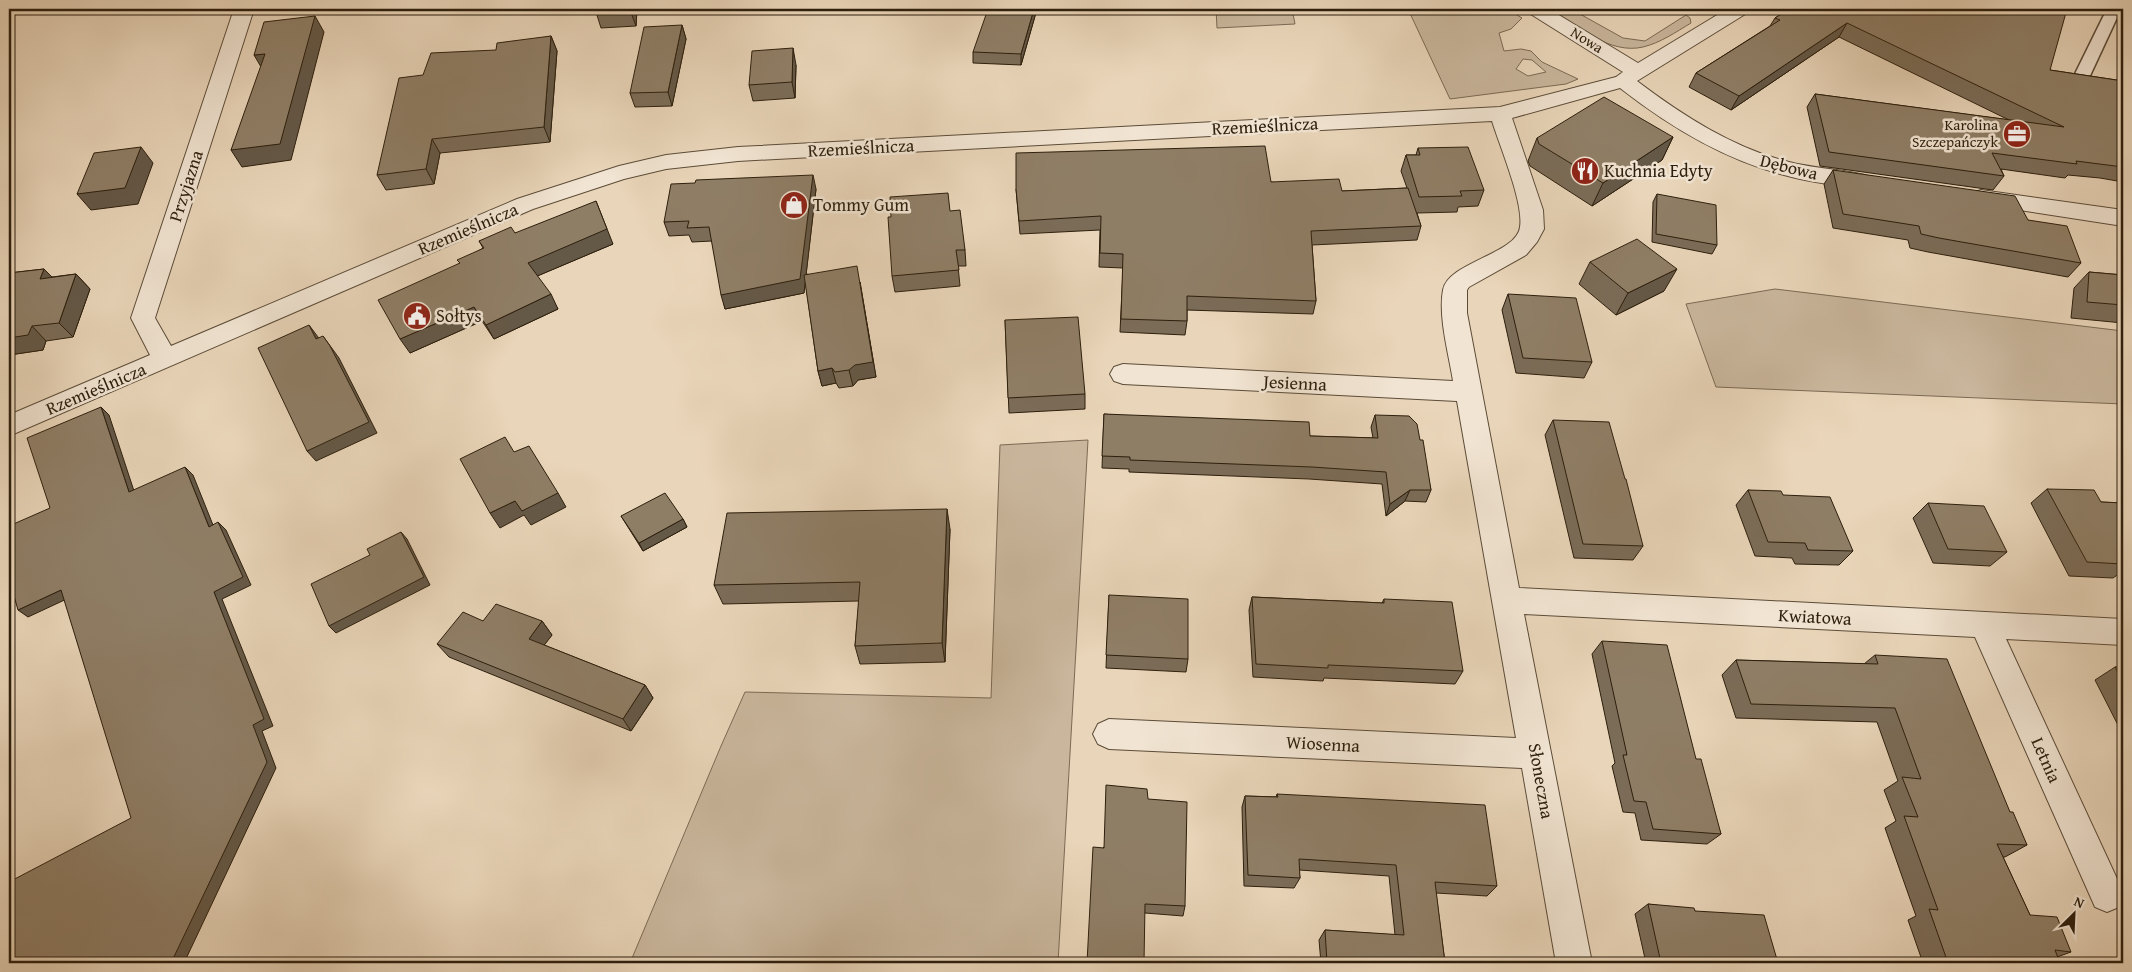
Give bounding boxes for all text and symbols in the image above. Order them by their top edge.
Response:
street label: Nowa [1567,21,1608,58]
street label: Rzemieślnicza [1211,109,1319,142]
place label: Karolina Szczepańczyk [1912,114,1998,152]
office icon: Karolina Szczepańczyk [2002,119,2032,149]
street label: Rzemieślnicza [807,131,915,164]
street label: Przyjazna [161,146,210,225]
street label: Dębowa [1757,146,1821,187]
restaurant icon: Kuchnia Edyty [1570,156,1600,186]
place label: Kuchnia Edyty [1604,157,1713,184]
shop icon: Tommy Gum [779,190,809,220]
place label: Tommy Gum [813,191,909,218]
street label: Rzemieślnicza [413,195,523,262]
public building icon: Sołtys [402,301,432,331]
place label: Sołtys [436,302,482,329]
street label: Rzemieślnicza [41,355,151,422]
street label: Jesienna [1261,367,1328,398]
street label: Kwiatowa [1778,601,1853,632]
street label: Wiosenna [1285,728,1361,759]
street label: Letnia [2025,733,2069,787]
street label: Słoneczna [1522,741,1561,821]
north arrow [2050,890,2100,940]
text: N [2071,891,2088,913]

